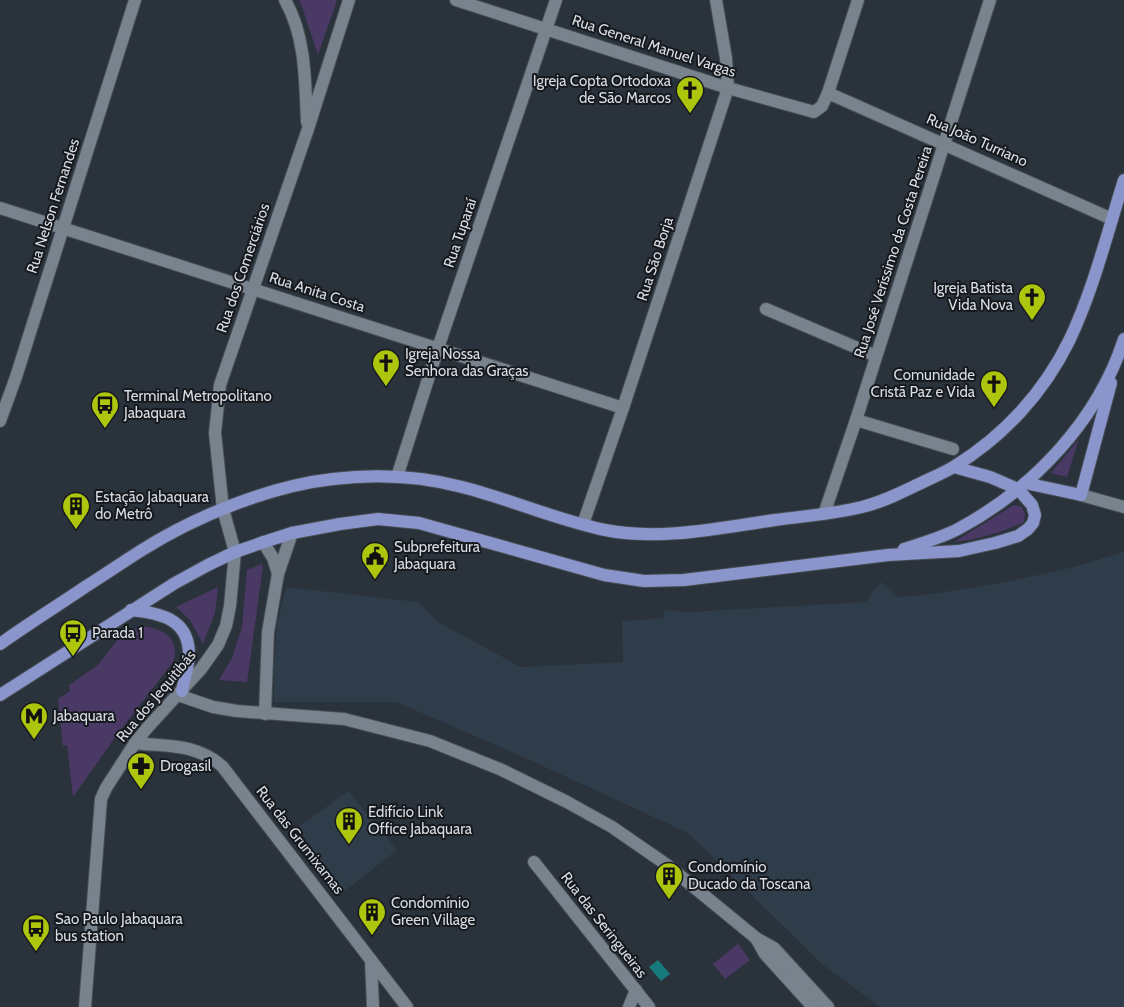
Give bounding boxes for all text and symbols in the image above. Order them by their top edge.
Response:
street label: Rua General Manuel Vargas [570,11,738,81]
place label: Igreja Copta Ortodoxa de São Marcos [533,72,672,107]
church icon: Igreja Copta Ortodoxa de São Marcos [675,75,705,114]
street label: Rua João Turriano [924,110,1030,170]
street label: Rua Nelson Fernandes [23,136,83,276]
street label: Rua José Veríssimo da Costa Pereira [850,143,936,360]
street label: Rua Tuparaí [440,196,480,270]
street label: Rua dos Comerciários [212,201,274,335]
street label: Rua São Borja [633,214,677,303]
street label: Rua Anita Costa [267,268,368,316]
place label: Igreja Batista Vida Nova [933,279,1014,314]
church icon: Igreja Batista Vida Nova [1017,282,1047,321]
place label: Igreja Nossa Senhora das Graças [405,345,529,380]
church icon: Igreja Nossa Senhora das Graças [371,348,401,387]
place label: Comunidade Cristã Paz e Vida [871,366,976,401]
church icon: Comunidade Cristã Paz e Vida [979,369,1009,408]
place label: Terminal Metropolitano Jabaquara [123,387,272,422]
bus stop icon: Terminal Metropolitano Jabaquara [90,390,120,429]
place label: Estação Jabaquara do Metrô [95,488,210,523]
building icon: Estação Jabaquara do Metrô [61,491,91,530]
place label: Subprefeitura Jabaquara [393,538,481,573]
public building icon: Subprefeitura Jabaquara [360,541,390,580]
bus stop icon: Parada 1 [58,618,88,657]
place label: Parada 1 [92,624,143,642]
street label: Rua dos Jequitibás [112,647,200,745]
metro station icon: Jabaquara [19,701,49,740]
place label: Jabaquara [52,707,115,725]
pharmacy icon: Drogasil [126,751,156,790]
place label: Drogasil [160,757,212,775]
street label: Rua das Grumixamas [252,782,348,898]
place label: Edifício Link Office Jabaquara [368,803,473,838]
building icon: Edifício Link Office Jabaquara [334,806,364,845]
place label: Condomínio Ducado da Toscana [688,858,811,893]
building icon: Condomínio Ducado da Toscana [654,861,684,900]
street label: Rua das Seringueiras [557,868,651,982]
place label: Condomínio Green Village [391,894,475,929]
building icon: Condomínio Green Village [357,897,387,936]
place label: Sao Paulo Jabaquara bus station [55,910,184,945]
bus stop icon: Sao Paulo Jabaquara bus station [21,913,51,952]

